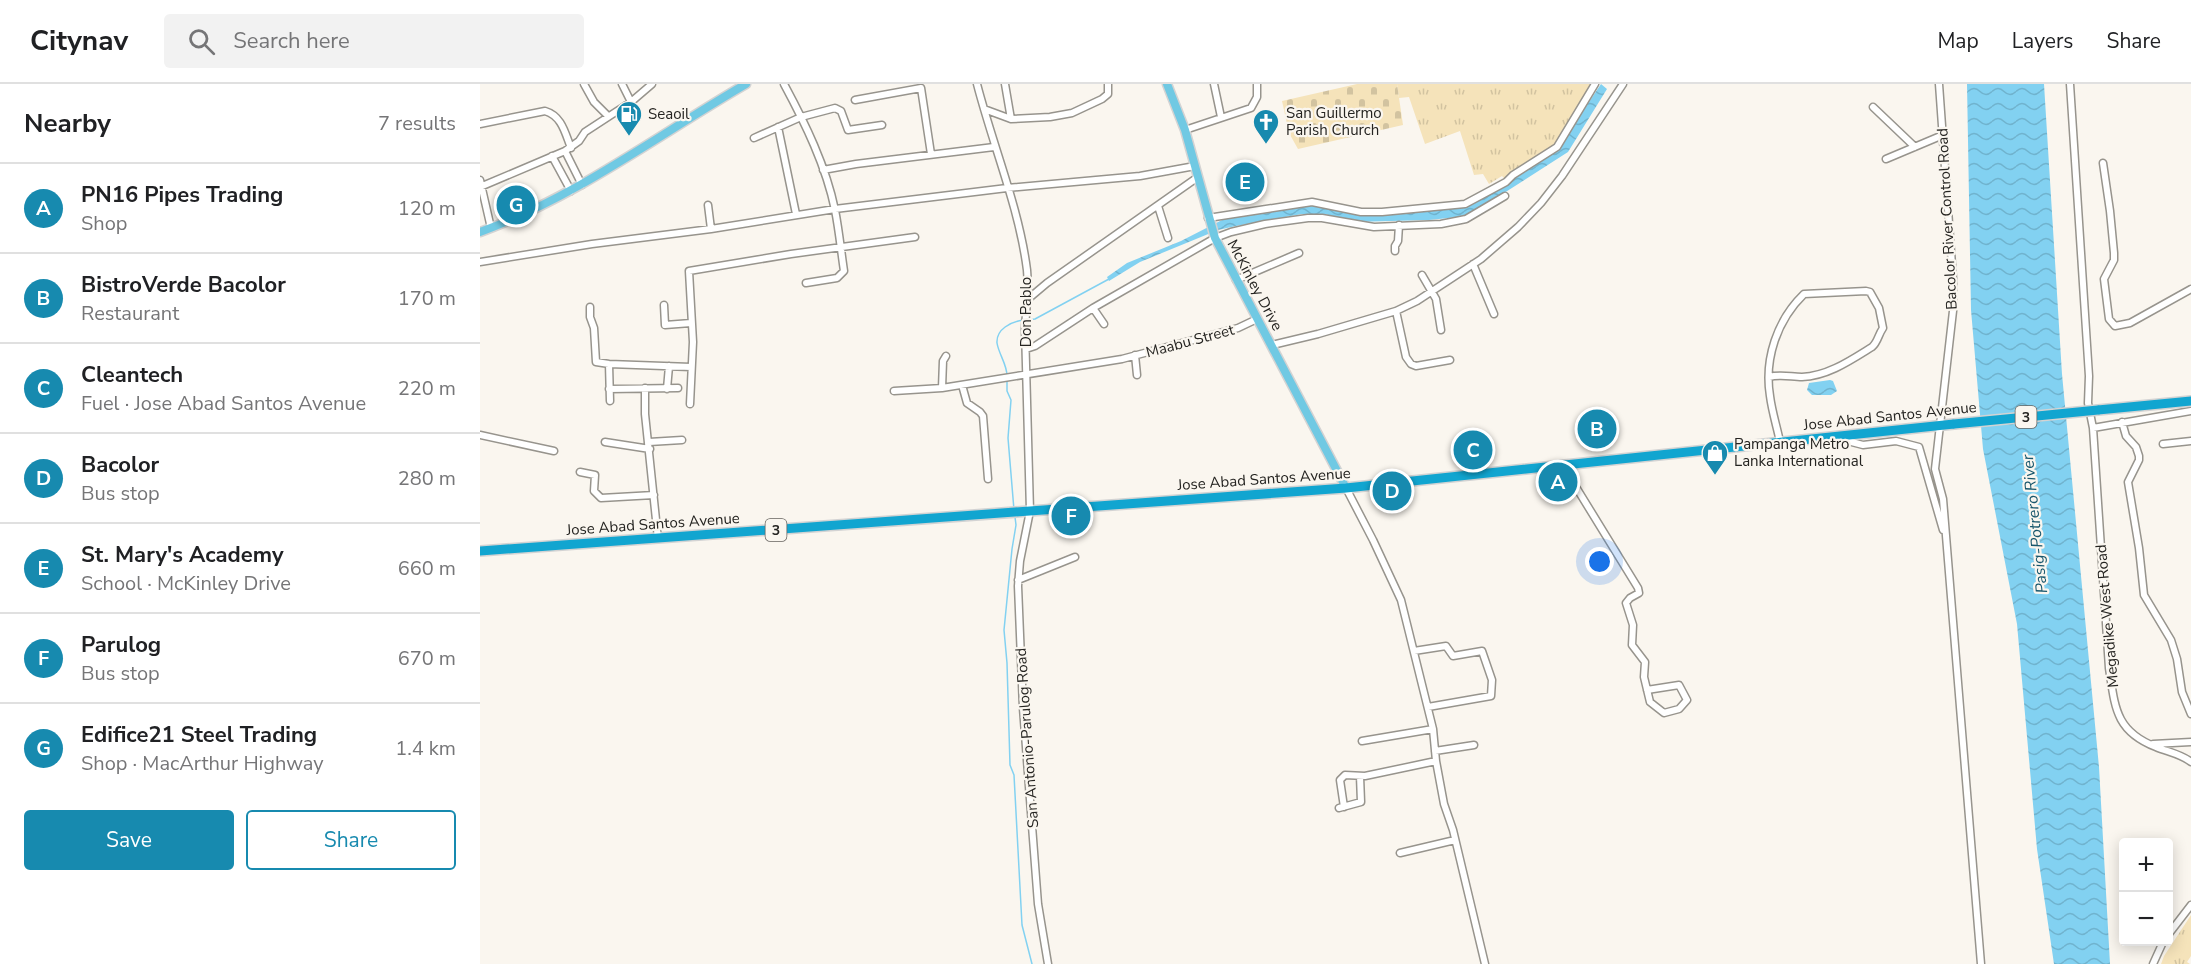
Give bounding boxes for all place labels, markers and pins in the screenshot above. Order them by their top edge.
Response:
fuel station icon: Seaoil [614,99,644,137]
place label: San Guillermo Parish Church [1286,103,1382,140]
place label: Seaoil [648,104,690,124]
church icon: San Guillermo Parish Church [1251,107,1281,145]
pin: E [1226,160,1264,204]
pin: G [496,182,536,228]
pin: B [1578,406,1616,452]
pin: C [1454,428,1492,472]
place label: Pampanga Metro Lanka International [1734,434,1864,471]
shop icon: Pampanga Metro Lanka International [1700,438,1730,476]
pin: A [1538,460,1578,504]
pin: D [1372,468,1412,514]
pin: F [1052,494,1090,538]

